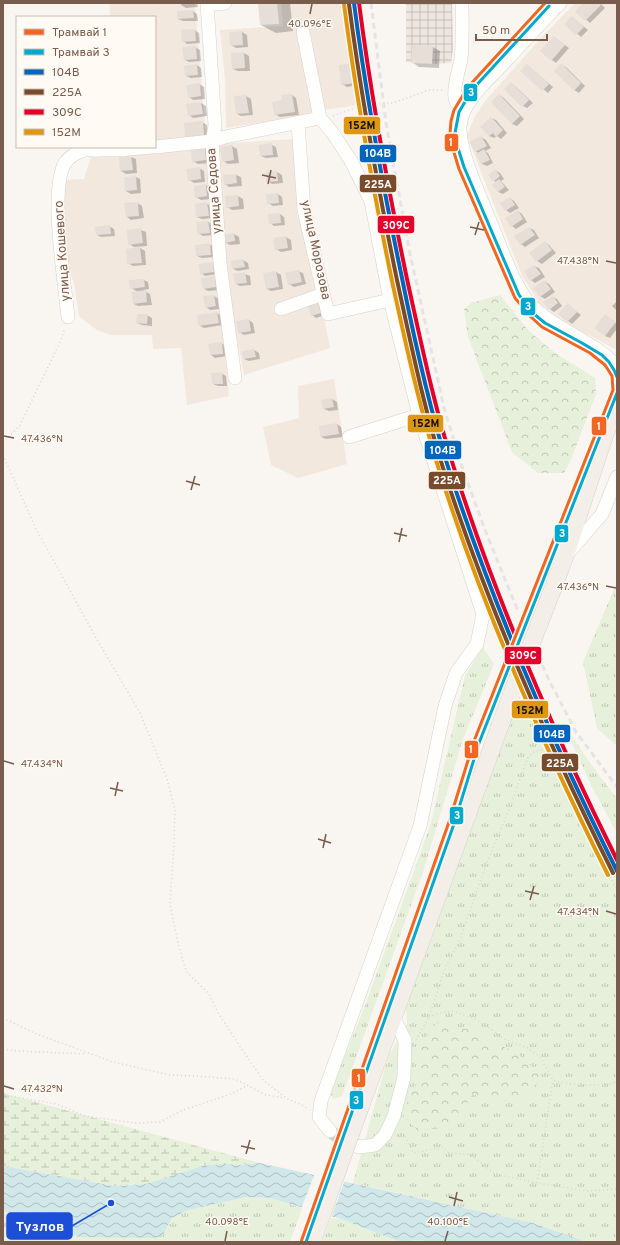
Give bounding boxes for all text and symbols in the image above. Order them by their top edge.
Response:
legend [16,16,156,148]
scale bar [476,16,547,42]
text: 40.096°E [288,18,332,31]
text: 50 m [482,23,510,39]
text: Трамвай 1 [52,25,107,41]
text: Трамвай 3 [52,45,110,61]
text: 104В [52,65,80,81]
line badge: 3 [463,83,478,102]
text: 225А [52,85,82,101]
text: 3 [468,86,474,100]
text: 309С [52,105,82,121]
line badge: 152М [343,116,381,135]
text: 152М [349,119,375,133]
text: 152М [52,125,81,141]
line badge: 1 [444,133,459,152]
text: 1 [449,136,453,150]
line badge: 104В [359,144,397,163]
street label: улица Седова [204,147,226,235]
text: 104В [365,147,391,161]
line badge: 225А [359,174,397,193]
text: 225А [364,178,392,192]
street label: улица Морозова [297,199,333,301]
street label: улица Кошевого [51,200,75,302]
line badge: 309С [377,215,415,234]
text: 309С [382,219,410,233]
text: 47.438°N [557,255,599,268]
line badge: 3 [520,297,536,316]
text: 3 [525,300,531,314]
line badge: 152М [407,414,444,433]
line badge: 1 [591,416,607,436]
text: 152М [413,417,439,431]
text: 1 [597,420,601,434]
text: 47.436°N [21,433,63,446]
line badge: 104В [424,440,462,460]
text: 104В [430,444,456,458]
line badge: 225А [428,471,466,490]
text: 225А [433,474,461,488]
line badge: 3 [554,524,569,543]
text: 3 [559,527,565,541]
text: 47.436°N [557,581,599,594]
line badge: 309С [504,646,542,665]
text: 309С [509,649,537,663]
line badge: 152М [511,700,549,719]
text: 152М [517,704,543,718]
line badge: 104В [533,724,571,743]
text: 104В [539,728,565,742]
line badge: 1 [464,740,479,759]
text: 1 [469,743,473,757]
line badge: 225А [541,753,579,772]
text: 225А [546,757,574,771]
text: 47.434°N [21,758,63,771]
line badge: 3 [449,806,464,825]
text: 3 [454,809,460,823]
text: 47.434°N [557,906,599,919]
line badge: 1 [351,1068,366,1088]
text: 1 [357,1072,361,1086]
text: 47.432°N [21,1083,63,1096]
line badge: 3 [349,1090,364,1110]
text: 3 [353,1094,359,1108]
callout: Тузлов [7,1213,72,1239]
text: 40.098°E [205,1216,249,1229]
text: 40.100°E [427,1216,469,1229]
text: Тузлов [16,1219,64,1236]

